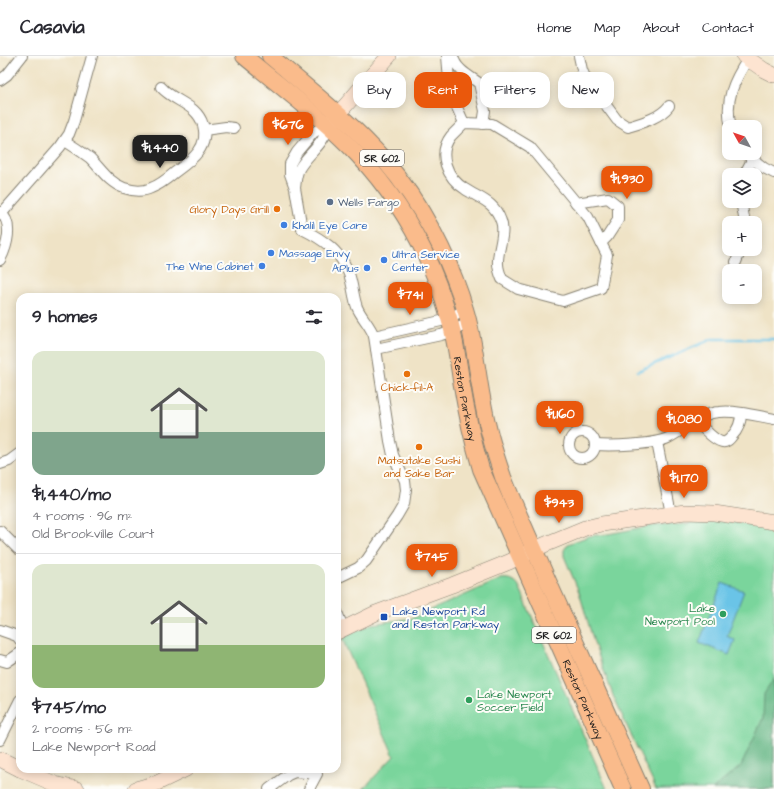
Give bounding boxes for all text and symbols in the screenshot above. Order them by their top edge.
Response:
text: Casavia [20,14,85,41]
text: Home [537,18,572,38]
text: Map [594,18,620,38]
text: About [642,18,680,38]
text: Contact [702,18,754,38]
chip: Buy [353,72,406,108]
chip: Rent [414,72,472,108]
chip: Filters [480,72,550,108]
chip: New [558,72,614,108]
pin: $676 [264,112,312,146]
text: $676 [272,116,304,134]
north arrow [722,120,762,160]
map controls [722,120,762,304]
pin: $1,440 [127,135,193,169]
text: $1,440 [141,139,179,157]
road number: SR 602 [360,150,404,166]
pin: $1,930 [594,166,660,200]
button: layers [722,168,762,208]
text: $1,930 [610,170,644,188]
place label: Wells Fargo [338,195,400,211]
marker: Wells Fargo [325,197,335,207]
place label: Glory Days Grill [189,202,269,218]
marker: Glory Days Grill [272,204,282,214]
button: + [722,216,762,256]
place label: Khalil Eye Care [292,218,368,234]
marker: Khalil Eye Care [279,220,289,230]
place label: Massage Envy [279,246,350,262]
place label: Ultra Service Center [392,247,460,275]
marker: Massage Envy [266,248,276,258]
marker: Ultra Service Center [379,255,389,265]
place label: The Wine Cabinet [166,259,255,274]
marker: The Wine Cabinet [257,261,267,271]
place label: APlus [332,261,359,276]
marker: APlus [362,263,372,273]
button: − [722,264,762,304]
pin: $741 [386,282,434,316]
text: $741 [397,286,423,304]
text: 9 homes [32,305,97,329]
icon: filters [303,306,325,328]
street label: Reston Parkway [450,356,480,443]
marker: Chick-fil-A [402,369,412,379]
icon: home [143,377,215,449]
place label: Chick-fil-A [381,380,433,395]
pin: $1,160 [527,401,593,435]
text: $1,160 [545,405,575,423]
pin: $1,080 [651,406,717,440]
text: $1,080 [666,410,702,428]
marker: Matsutake Sushi and Sake Bar [414,442,424,452]
place label: Matsutake Sushi and Sake Bar [378,453,461,481]
pin: $1,170 [651,465,717,499]
text: $1,170 [669,469,699,487]
text: $1,440/mo [32,483,111,507]
pin: $943 [535,490,583,524]
text: $943 [544,494,574,512]
text: 4 rooms · 96 m² [32,507,132,525]
text: Old Brookville Court [32,525,154,543]
pin: $745 [408,544,456,578]
text: $745 [415,548,449,566]
icon: home [143,590,215,662]
place label: Lake Newport Pool [645,601,715,629]
place label: Lake Newport Rd and Reston Parkway [392,604,499,633]
marker: Lake Newport Pool [718,609,728,619]
marker: Lake Newport Rd and Reston Parkway [379,612,389,622]
road number: SR 602 [532,627,576,643]
street label: Reston Parkway [558,657,607,742]
place label: Lake Newport Soccer Field [477,687,552,715]
marker: Lake Newport Soccer Field [464,695,474,705]
text: $745/mo [32,696,106,720]
text: 2 rooms · 56 m² [32,720,133,738]
text: Lake Newport Road [32,738,156,756]

